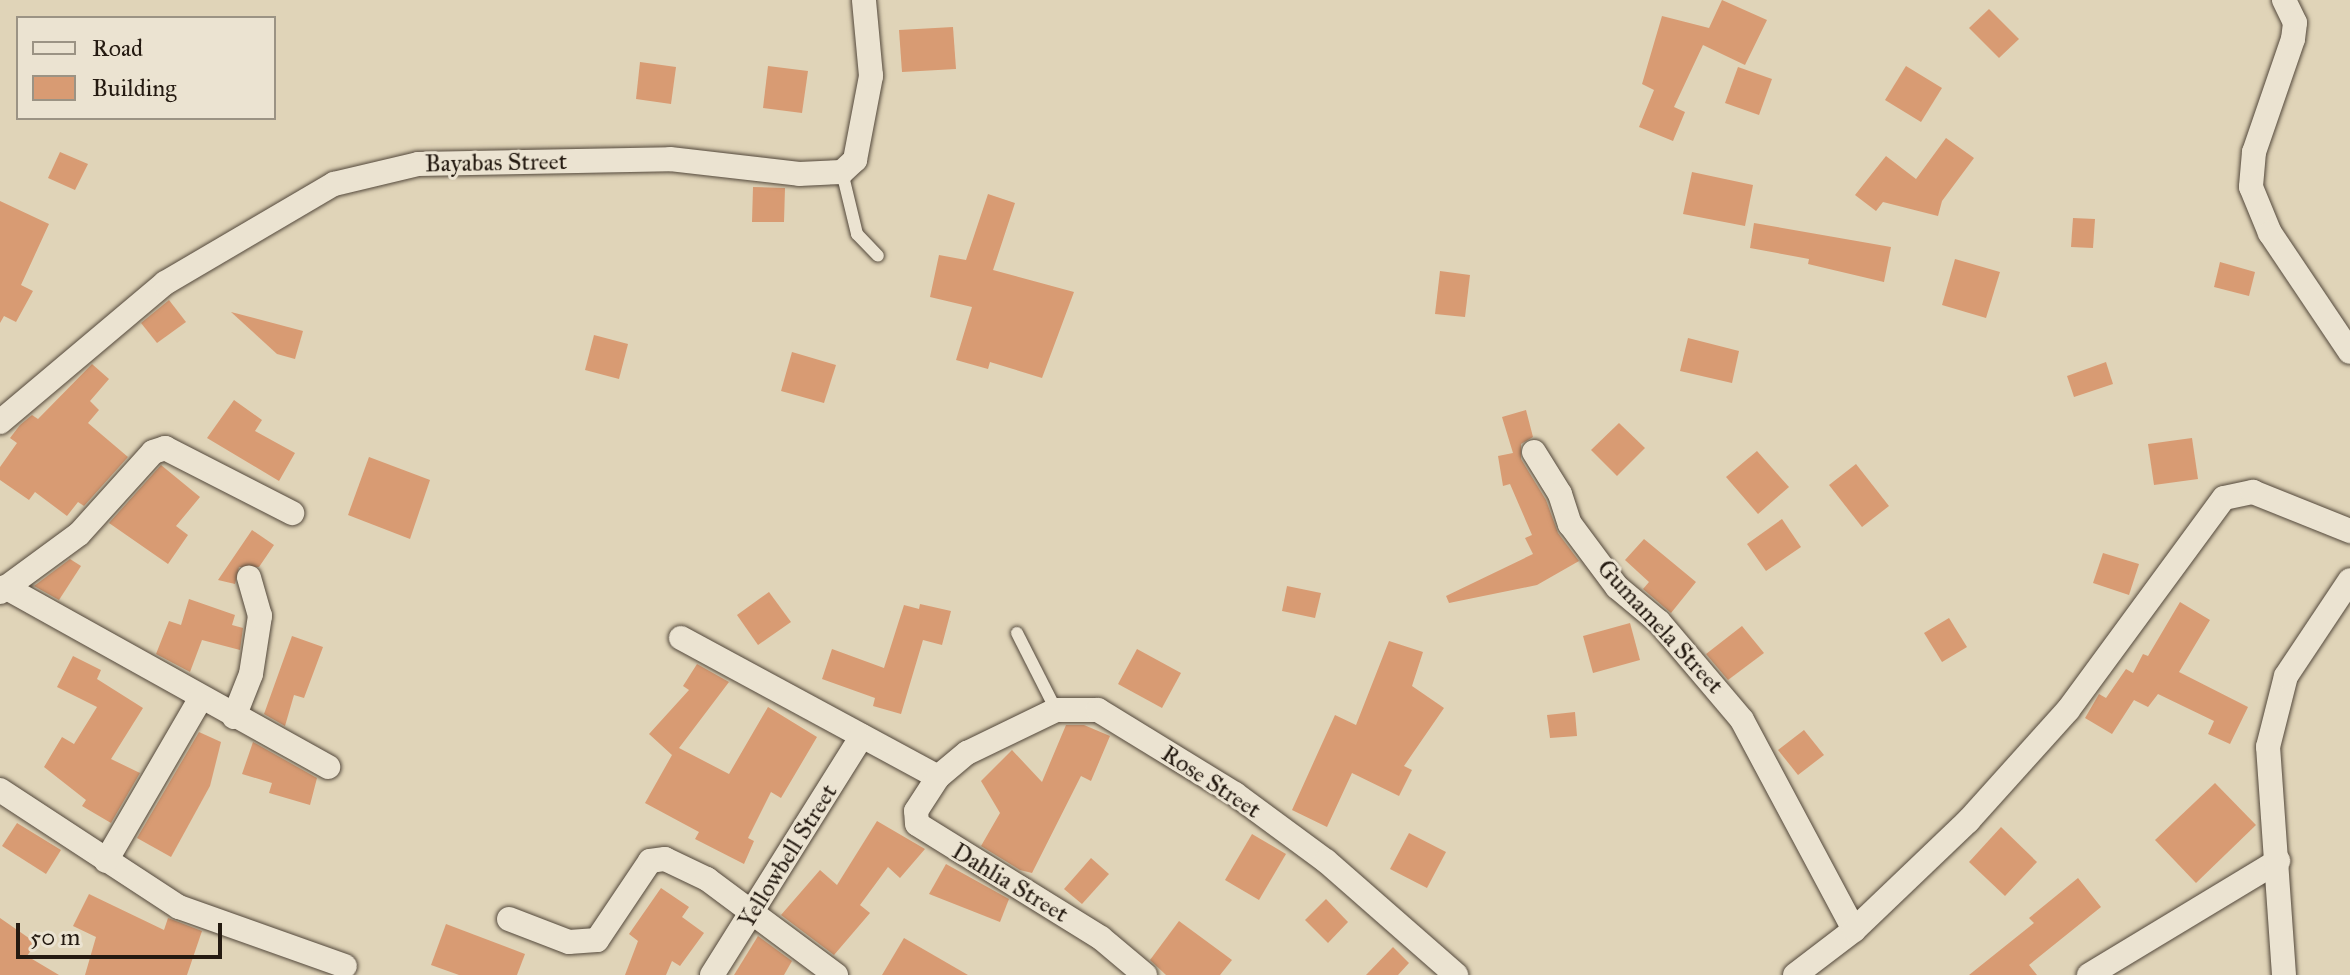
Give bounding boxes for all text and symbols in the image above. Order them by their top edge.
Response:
legend [16,16,276,120]
text: Road [92,33,143,63]
text: Building [92,73,177,103]
street label: Bayabas Street [425,147,567,179]
street label: Gumamela Street [1591,554,1729,700]
street label: Rose Street [1156,739,1266,825]
street label: Yellowbell Street [732,779,844,933]
street label: Dahlia Street [947,837,1073,929]
scale bar [20,907,226,957]
text: 50 m [30,922,80,952]

